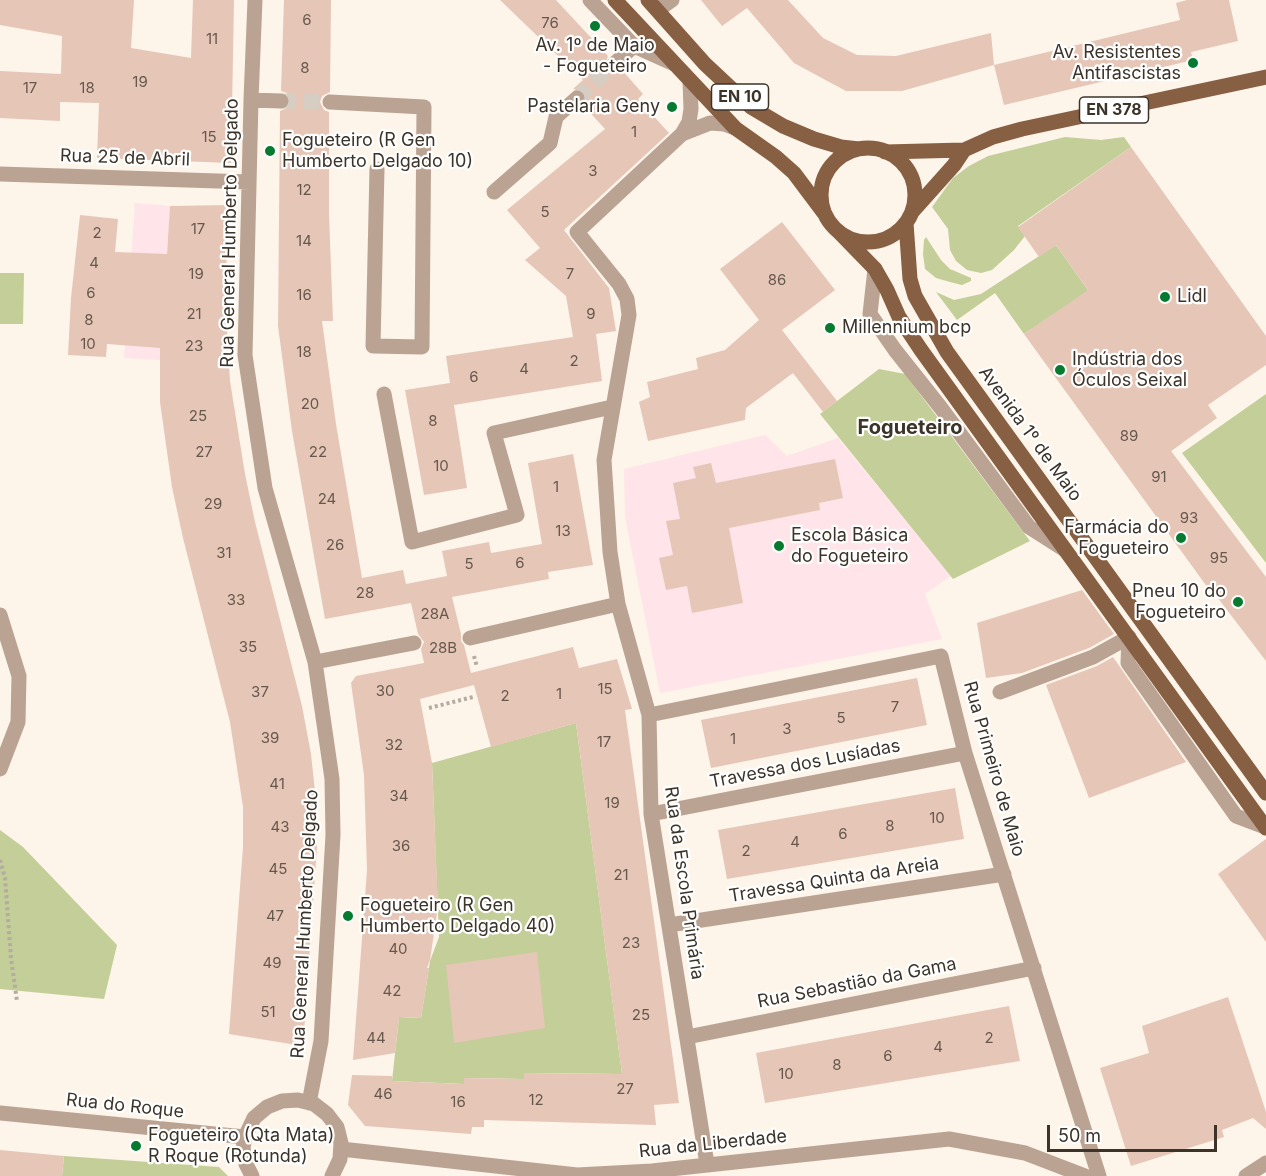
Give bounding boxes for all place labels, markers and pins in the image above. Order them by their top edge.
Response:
marker: Av. 1º de Maio - Fogueteiro [588,19,602,33]
place label: Av. 1º de Maio - Fogueteiro [535,35,655,78]
place label: Av. Resistentes Antifascistas [1053,42,1181,84]
marker: Av. Resistentes Antifascistas [1186,56,1200,70]
place label: Pastelaria Geny [527,96,660,118]
marker: Pastelaria Geny [665,100,679,114]
place label: Fogueteiro (R Gen Humberto Delgado 10) [282,130,473,172]
marker: Fogueteiro (R Gen Humberto Delgado 10) [263,144,277,158]
place label: Lidl [1177,286,1207,308]
marker: Lidl [1158,290,1172,304]
place label: Millennium bcp [842,317,971,339]
marker: Millennium bcp [823,321,837,335]
place label: Indústria dos Óculos Seixal [1072,349,1187,392]
marker: Indústria dos Óculos Seixal [1053,363,1067,377]
place label: Farmácia do Fogueteiro [1064,517,1169,560]
place label: Escola Básica do Fogueteiro [791,525,909,568]
marker: Farmácia do Fogueteiro [1174,531,1188,545]
marker: Escola Básica do Fogueteiro [772,539,786,553]
place label: Pneu 10 do Fogueteiro [1132,581,1226,624]
marker: Pneu 10 do Fogueteiro [1231,595,1245,609]
place label: Fogueteiro (R Gen Humberto Delgado 40) [360,895,555,938]
marker: Fogueteiro (R Gen Humberto Delgado 40) [341,909,355,923]
place label: Fogueteiro (Qta Mata) R Roque (Rotunda) [148,1125,334,1168]
marker: Fogueteiro (Qta Mata) R Roque (Rotunda) [129,1139,143,1153]

